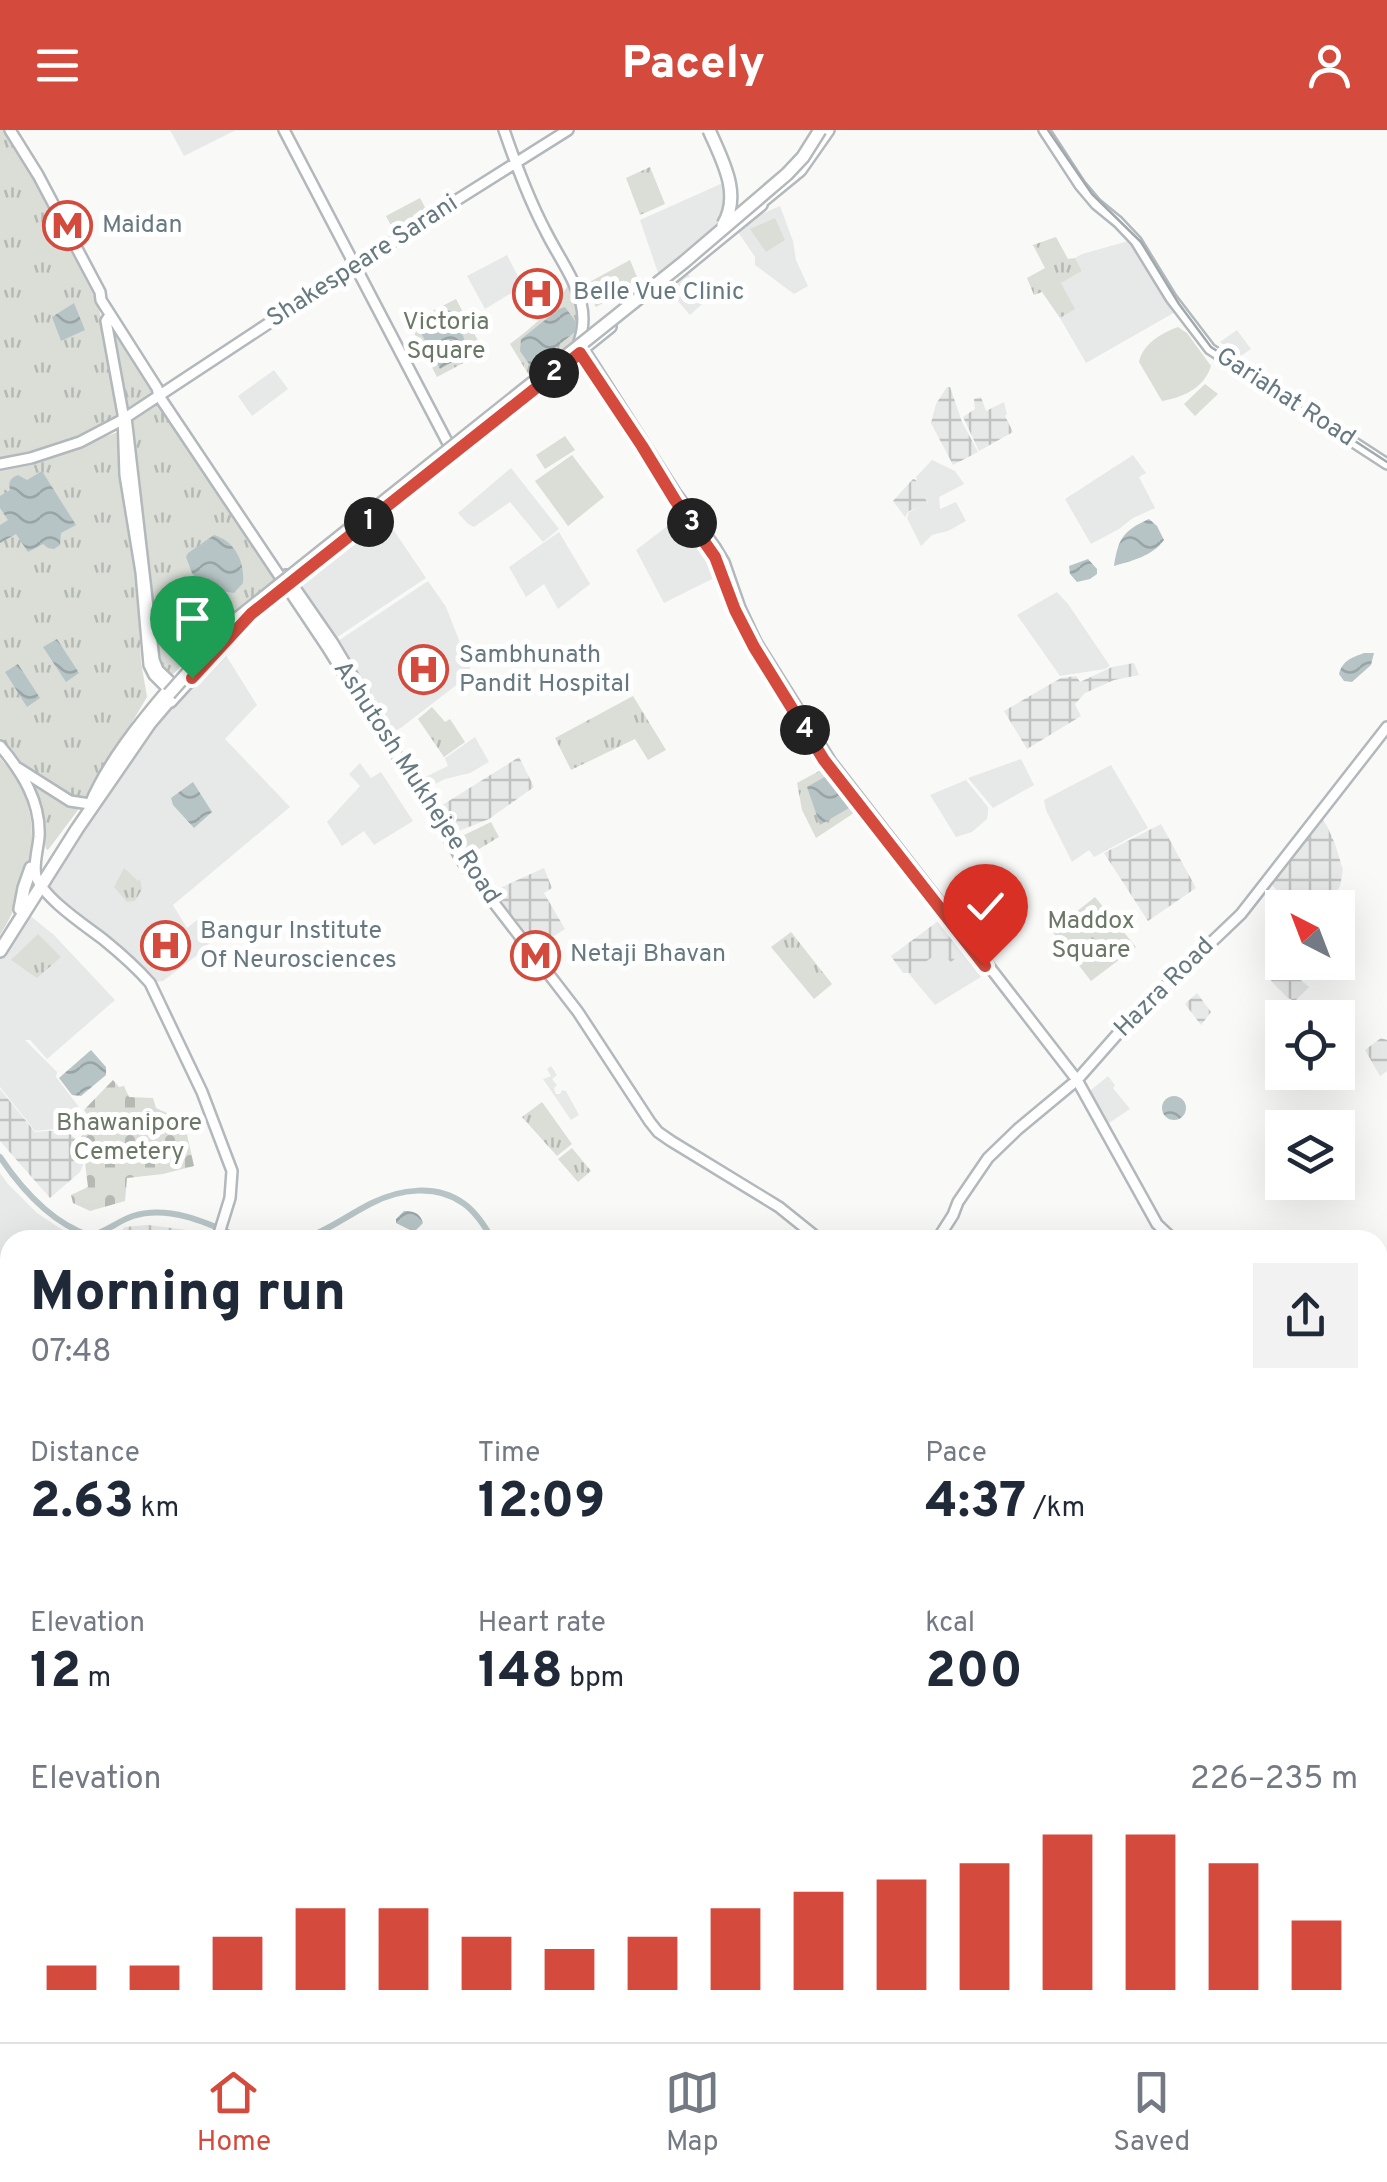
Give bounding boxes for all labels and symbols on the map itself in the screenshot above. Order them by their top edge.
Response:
street label: Shakespeare Sarani [262,188,464,336]
metro station icon: Maidan [41,200,93,252]
place label: Maidan [102,210,182,242]
hospital icon: Belle Vue Clinic [512,267,564,319]
place label: Belle Vue Clinic [573,277,744,309]
park label: Victoria Square [402,307,490,368]
street label: Gariahat Road [1209,341,1361,455]
pin: 2 [529,348,579,398]
pin: 1 [344,497,394,547]
pin: 3 [667,498,717,548]
pin [150,576,235,679]
place label: Sambhunath Pandit Hospital [459,640,630,701]
hospital icon: Sambhunath Pandit Hospital [398,644,450,696]
street label: Ashutosh Mukhejee Road [325,655,507,911]
pin: 4 [780,705,830,755]
pin [943,864,1028,967]
north arrow [1265,890,1355,980]
park label: Maddox Square [1047,906,1135,967]
place label: Bangur Institute Of Neurosciences [200,916,397,977]
hospital icon: Bangur Institute Of Neurosciences [139,920,191,972]
metro station icon: Netaji Bhavan [509,929,561,981]
street label: Hazra Road [1108,931,1222,1045]
place label: Netaji Bhavan [570,939,726,971]
park label: Bhawanipore Cemetery [56,1108,202,1169]

